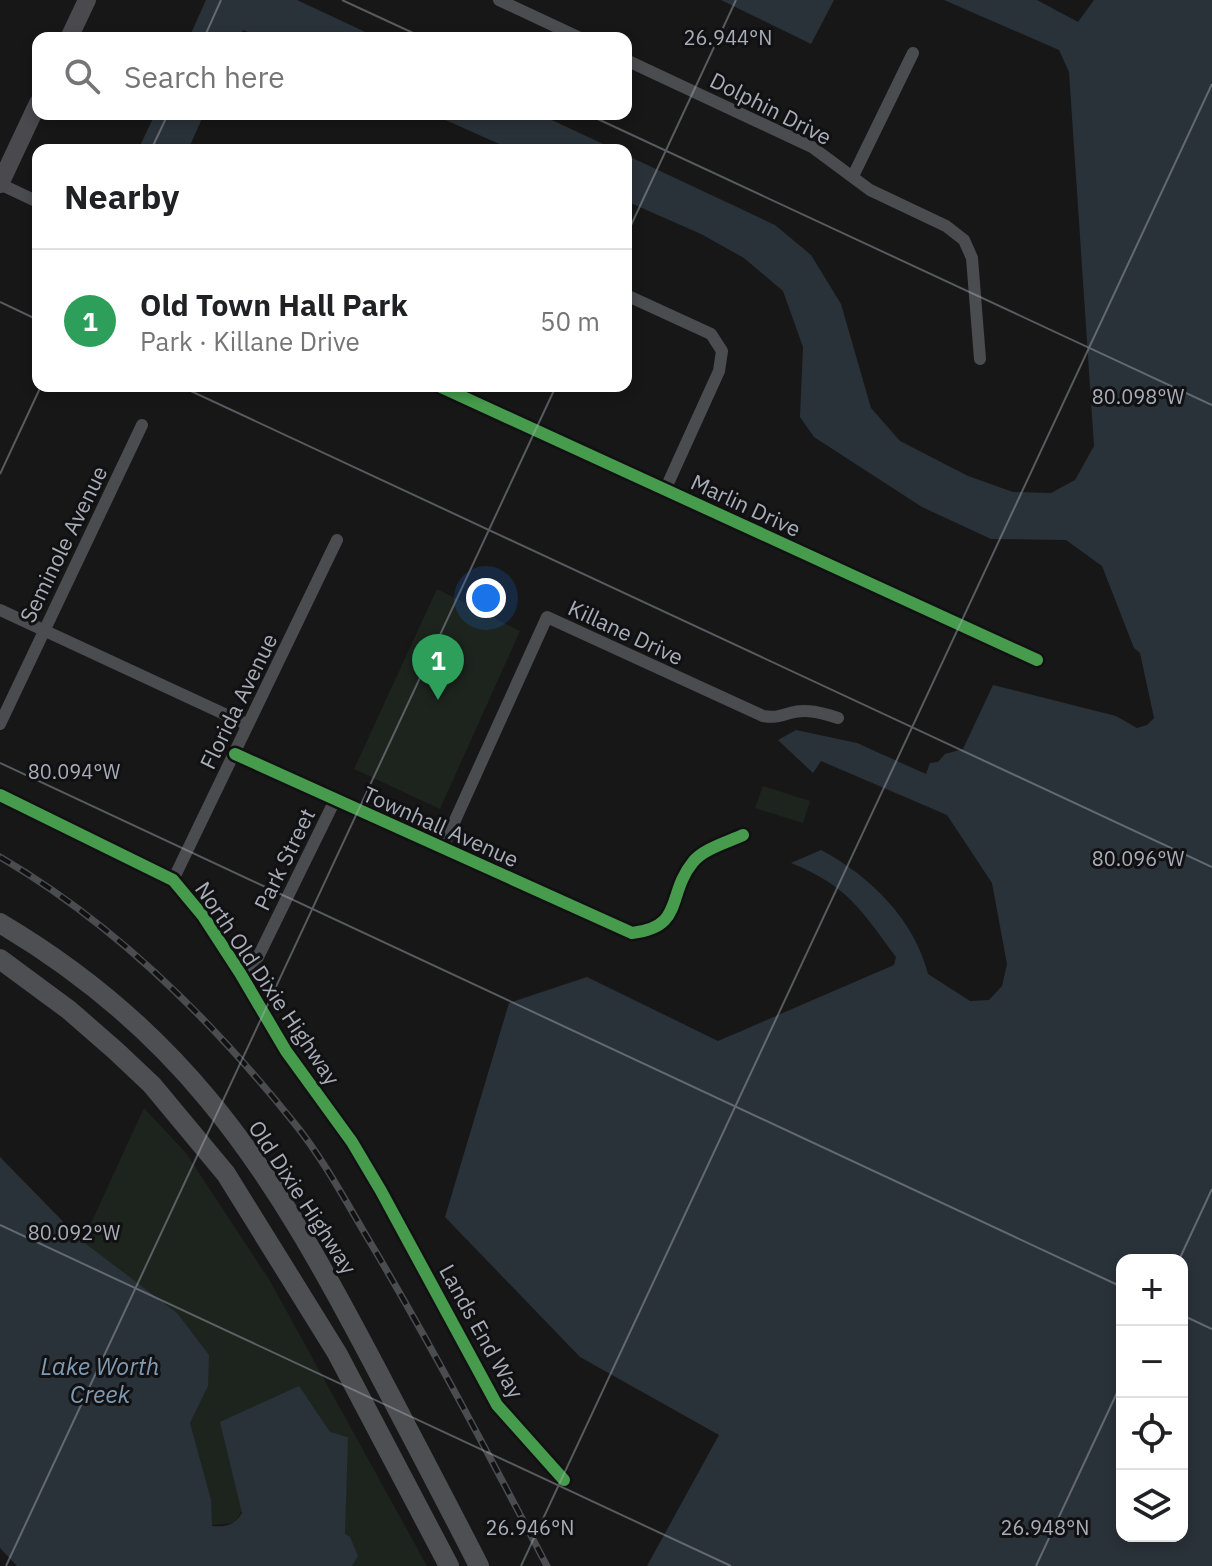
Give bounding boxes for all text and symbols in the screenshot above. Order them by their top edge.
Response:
text: 26.944°N [684,24,772,51]
search box [32,32,632,120]
icon: search [60,54,104,98]
text: Search here [124,57,285,96]
street label: Dolphin Drive [705,65,837,151]
text: Nearby [64,174,179,218]
text: Old Town Hall Park [140,285,408,324]
text: 1 [82,304,98,338]
text: 50 m [540,304,600,338]
text: Park · Killane Drive [140,324,360,358]
text: 80.098°W [1092,383,1184,410]
street label: Seminole Avenue [12,461,114,627]
street label: Marlin Drive [686,467,806,543]
your location [466,578,506,618]
street label: Killane Drive [564,593,688,671]
street label: Florida Avenue [193,628,283,774]
pin: 1 [412,634,464,700]
text: 80.094°W [28,758,120,785]
street label: Townhall Avenue [359,779,523,873]
street label: Park Street [247,803,321,915]
text: 80.096°W [1092,845,1184,872]
street label: North Old Dixie Highway [189,876,347,1090]
street label: Old Dixie Highway [242,1114,364,1280]
text: 80.092°W [28,1219,120,1246]
map controls [1116,1254,1188,1542]
button: + [1116,1254,1188,1326]
street label: Lands End Way [433,1259,531,1403]
button: − [1116,1326,1188,1398]
water label: Lake Worth Creek [41,1350,159,1410]
button: locate [1116,1398,1188,1470]
button: layers [1116,1470,1188,1542]
text: 26.946°N [486,1514,574,1541]
text: 26.948°N [1001,1514,1089,1541]

